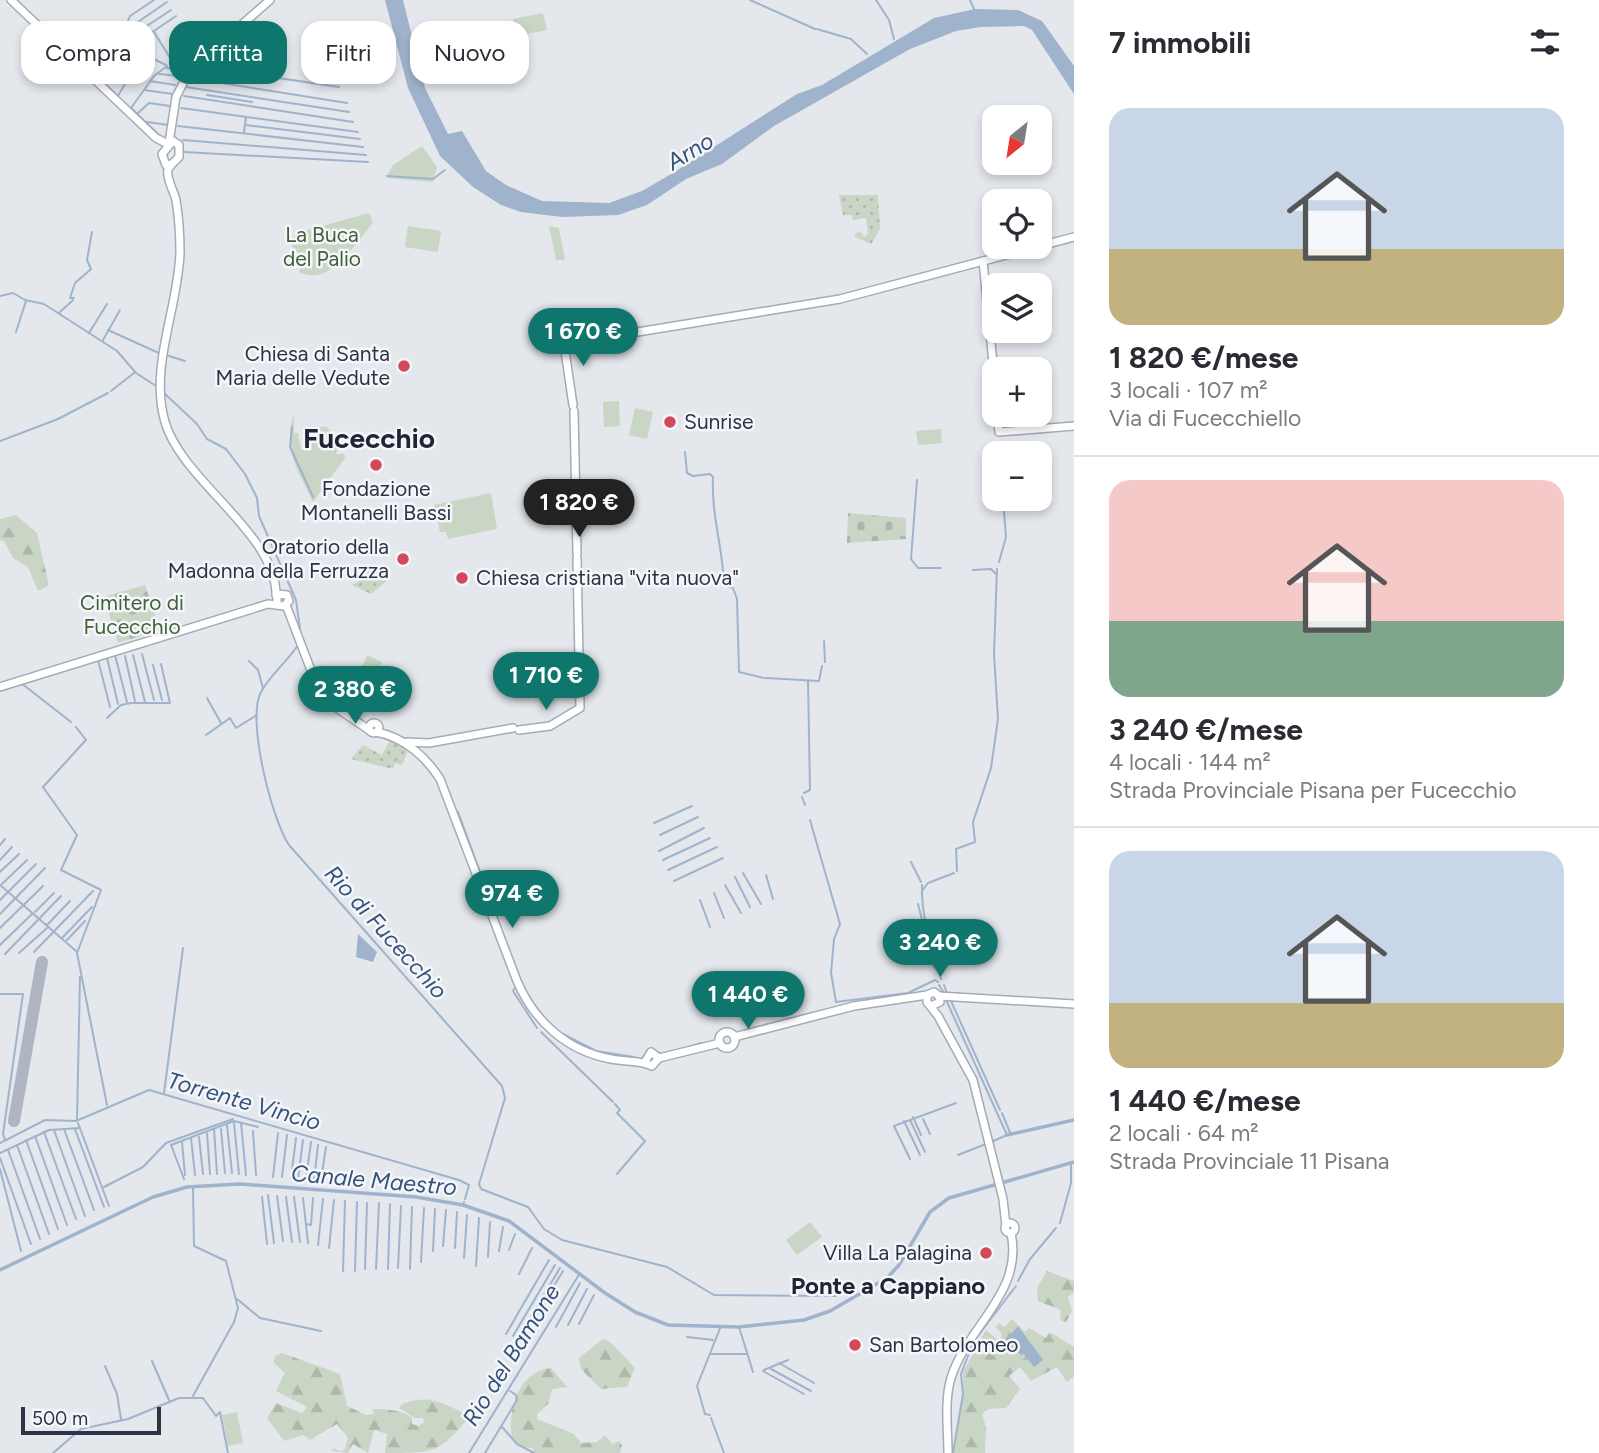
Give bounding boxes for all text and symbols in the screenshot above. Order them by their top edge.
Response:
chip: Compra [21,21,155,84]
chip: Affitta [169,21,287,84]
chip: Filtri [301,21,396,84]
chip: Nuovo [410,21,529,84]
icon: filters [1526,23,1564,61]
text: 7 immobili [1109,24,1251,61]
north arrow [982,105,1052,175]
map controls [982,105,1052,511]
water label: Arno [661,126,719,176]
icon: home [1274,153,1400,279]
button: locate [982,189,1052,259]
park label: La Buca del Palio [283,222,361,271]
button: layers [982,273,1052,343]
pin: 1 670 € [518,308,648,368]
text: 1 670 € [544,317,622,345]
text: 1 820 €/mese [1109,339,1298,376]
place label: Chiesa di Santa Maria delle Vedute [215,341,390,390]
button: + [982,357,1052,427]
marker: Chiesa di Santa Maria delle Vedute [396,358,412,374]
text: 3 locali · 107 m² [1109,376,1268,404]
text: Via di Fucecchiello [1109,404,1301,432]
place label: Sunrise [684,409,754,434]
marker: Sunrise [662,414,678,430]
district label: Fucecchio [303,421,435,455]
button: − [982,441,1052,511]
marker: Fondazione Montanelli Bassi [368,457,384,473]
place label: Fondazione Montanelli Bassi [301,476,451,525]
pin: 1 820 € [514,480,644,539]
text: 1 820 € [540,488,618,516]
icon: home [1274,525,1400,651]
place label: Oratorio della Madonna della Ferruzza [168,534,389,583]
marker: Oratorio della Madonna della Ferruzza [395,551,411,567]
place label: Chiesa cristiana "vita nuova" [476,565,739,590]
marker: Chiesa cristiana "vita nuova" [454,570,470,586]
park label: Cimitero di Fucecchio [80,590,184,639]
pin: 1 710 € [481,652,611,712]
text: 1 710 € [509,661,583,689]
pin: 2 380 € [290,666,420,726]
text: 2 380 € [314,675,396,703]
text: 3 240 €/mese [1109,711,1303,748]
text: 4 locali · 144 m² [1109,748,1271,776]
text: Strada Provinciale Pisana per Fucecchio [1109,776,1517,804]
water label: Rio di Fucecchio [319,859,453,1005]
pin: 974 € [463,870,561,930]
text: 974 € [481,879,543,907]
icon: home [1274,896,1400,1022]
pin: 3 240 € [875,920,1005,979]
text: 3 240 € [899,928,981,956]
pin: 1 440 € [683,972,813,1031]
text: 1 440 € [708,980,788,1008]
water label: Torrente Vincio [164,1066,324,1136]
text: 1 440 €/mese [1109,1082,1301,1119]
text: 2 locali · 64 m² [1109,1119,1259,1147]
text: Strada Provinciale 11 Pisana [1109,1147,1390,1175]
water label: Canale Maestro [290,1159,458,1201]
place label: Villa La Palagina [823,1240,972,1265]
marker: Villa La Palagina [978,1245,994,1261]
district label: Ponte a Cappiano [791,1271,985,1300]
water label: Rio del Bamone [456,1279,566,1431]
place label: San Bartolomeo [869,1332,1019,1357]
marker: San Bartolomeo [847,1337,863,1353]
scale bar [21,1404,161,1436]
text: 500 m [32,1407,88,1430]

